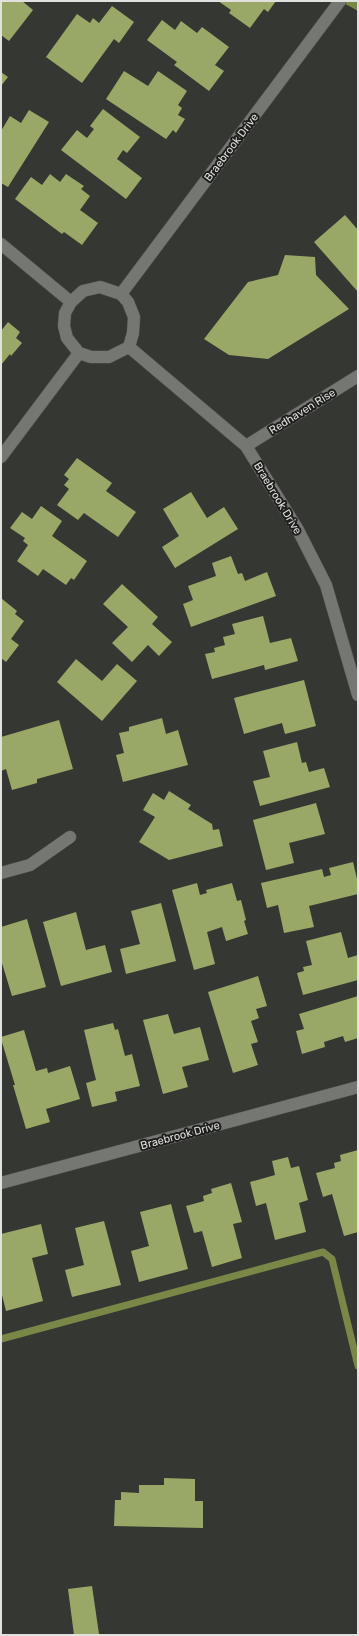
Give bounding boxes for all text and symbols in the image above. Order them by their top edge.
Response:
street label: Braebrook Drive [202,111,261,184]
street label: Redhaven Rise [267,386,338,437]
street label: Braebrook Drive [251,460,304,537]
street label: Braebrook Drive [139,1119,221,1152]

